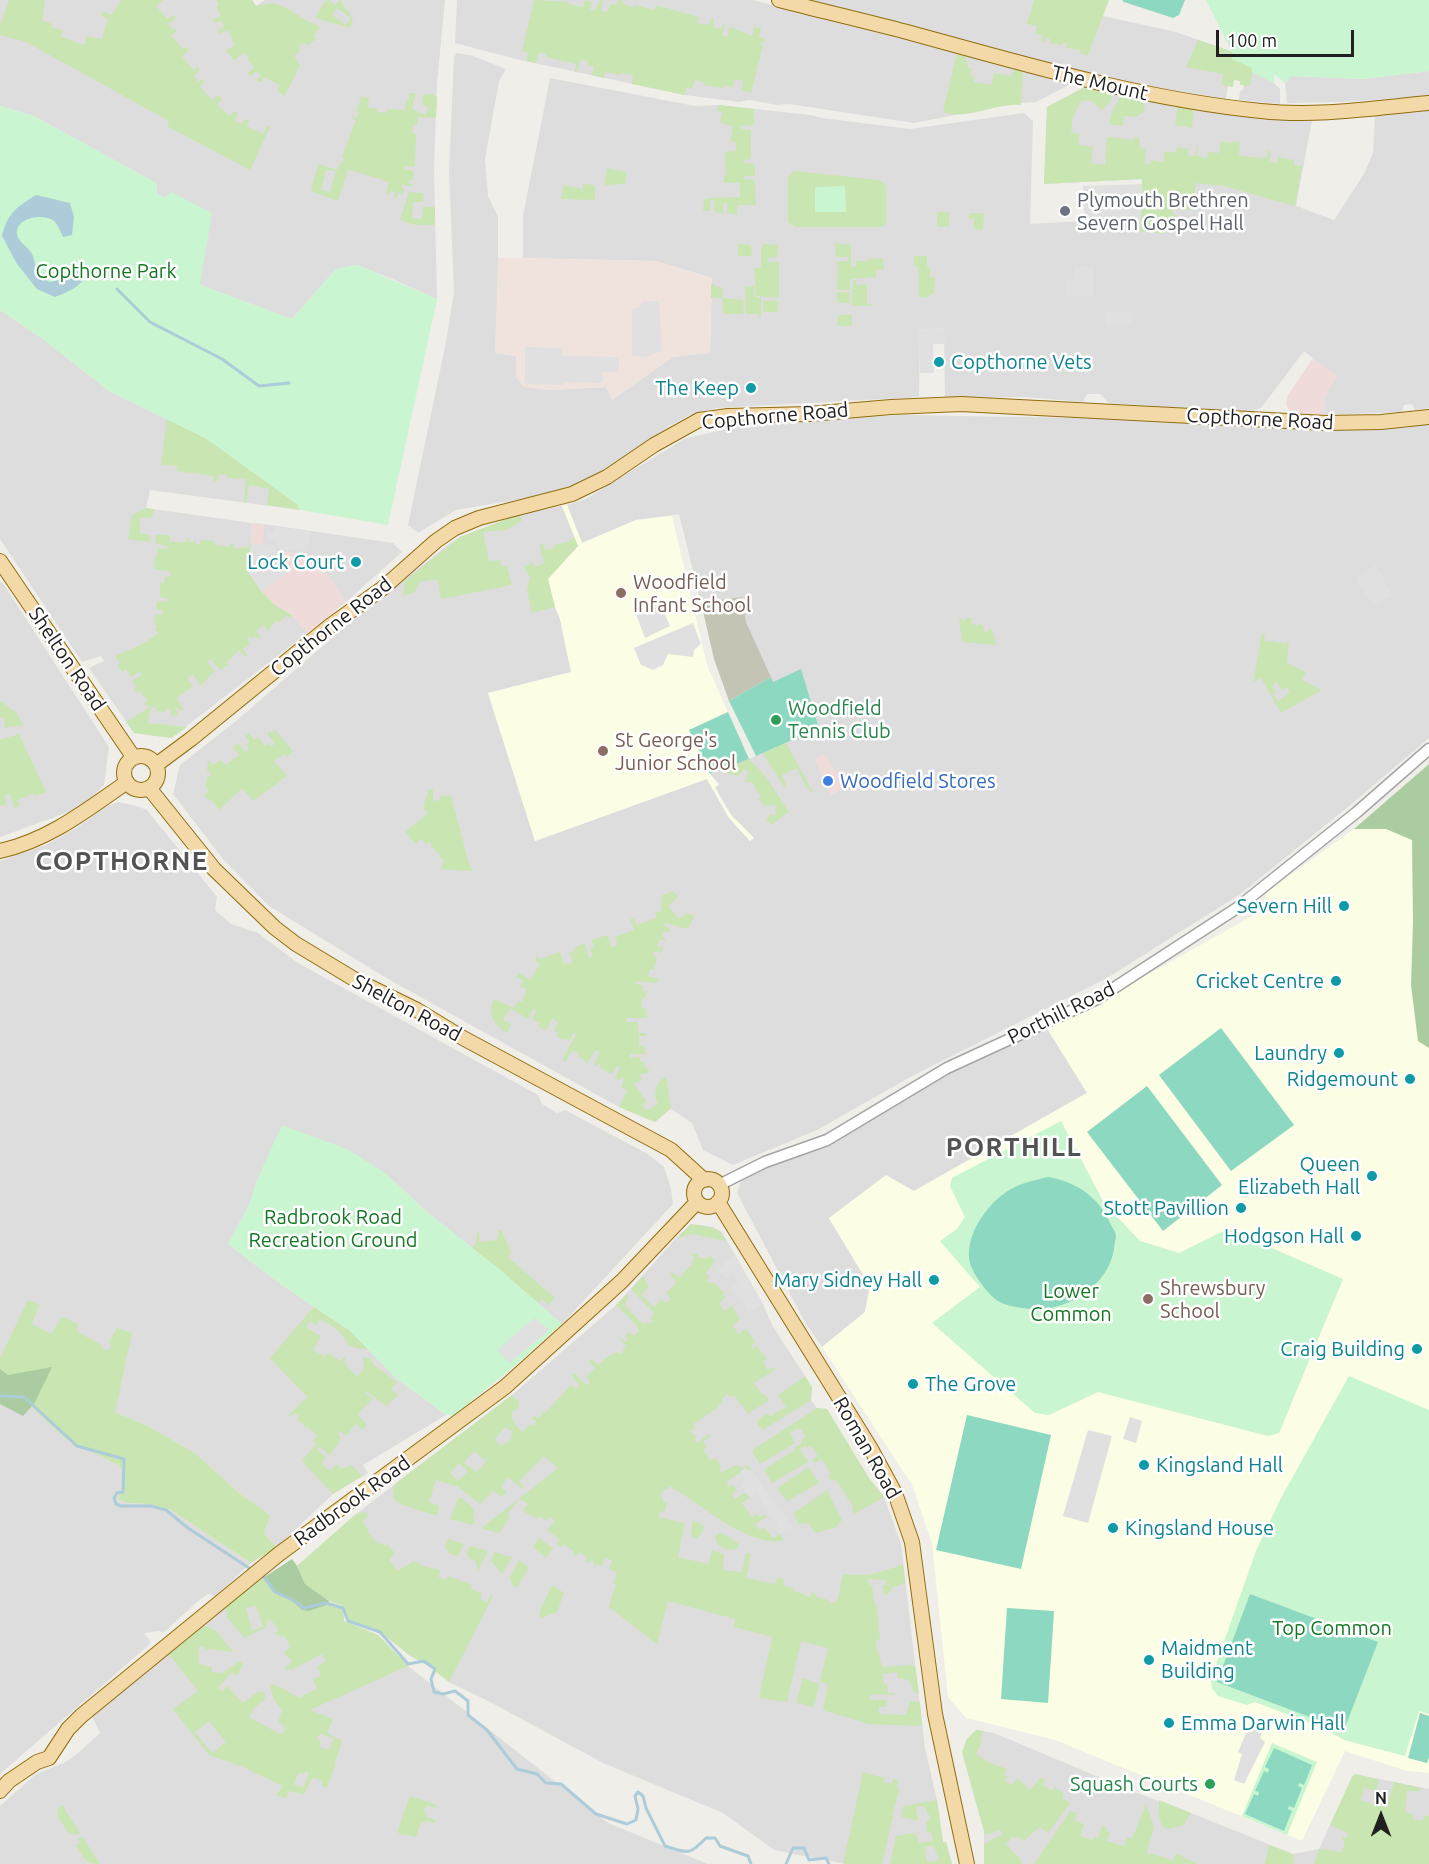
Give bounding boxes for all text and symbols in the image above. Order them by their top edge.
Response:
scale bar [1219,18,1357,56]
text: 100 m [1227,30,1277,50]
street label: The Mount [1050,60,1150,106]
place label: Plymouth Brethren Severn Gospel Hall [1077,188,1249,235]
marker: Plymouth Brethren Severn Gospel Hall [1058,204,1072,218]
park label: Copthorne Park [36,259,176,283]
place label: Copthorne Vets [951,350,1092,374]
marker: Copthorne Vets [932,355,946,369]
place label: The Keep [655,376,739,400]
marker: The Keep [744,381,758,395]
street label: Copthorne Road [701,398,849,434]
street label: Copthorne Road [1186,403,1334,435]
place label: Lock Court [247,550,344,574]
marker: Lock Court [349,555,363,569]
place label: Woodfield Infant School [633,570,751,617]
street label: Copthorne Road [266,572,396,682]
marker: Woodfield Infant School [614,586,628,600]
street label: Shelton Road [24,603,110,715]
place label: Woodfield Tennis Club [788,696,891,743]
marker: Woodfield Tennis Club [769,713,783,727]
place label: St George's Junior School [615,728,736,775]
marker: St George's Junior School [596,744,610,758]
place label: Woodfield Stores [840,769,996,793]
marker: Woodfield Stores [821,774,835,788]
district label: COPTHORNE [35,845,209,877]
place label: Severn Hill [1237,894,1332,918]
marker: Severn Hill [1337,899,1351,913]
street label: Shelton Road [348,969,466,1047]
place label: Cricket Centre [1196,969,1324,993]
marker: Cricket Centre [1329,974,1343,988]
street label: Porthill Road [1003,977,1119,1049]
place label: Laundry [1254,1041,1327,1065]
marker: Laundry [1332,1046,1346,1060]
place label: Ridgemount [1287,1067,1398,1091]
marker: Ridgemount [1403,1072,1417,1086]
district label: PORTHILL [946,1131,1082,1163]
place label: Queen Elizabeth Hall [1238,1152,1360,1199]
marker: Queen Elizabeth Hall [1365,1169,1379,1183]
place label: Stott Pavillion [1104,1196,1229,1220]
marker: Stott Pavillion [1234,1201,1248,1215]
park label: Radbrook Road Recreation Ground [248,1205,418,1252]
place label: Hodgson Hall [1224,1224,1344,1248]
marker: Hodgson Hall [1349,1229,1363,1243]
place label: Mary Sidney Hall [774,1268,922,1292]
marker: Mary Sidney Hall [927,1273,941,1287]
place label: Shrewsbury School [1160,1276,1265,1323]
park label: Lower Common [1030,1279,1112,1326]
marker: Shrewsbury School [1141,1292,1155,1306]
place label: Craig Building [1280,1337,1405,1361]
marker: Craig Building [1410,1342,1424,1356]
place label: The Grove [925,1372,1016,1396]
marker: The Grove [906,1377,920,1391]
street label: Roman Road [828,1393,906,1503]
street label: Radbrook Road [289,1451,415,1551]
place label: Kingsland Hall [1156,1453,1283,1477]
marker: Kingsland Hall [1137,1458,1151,1472]
place label: Kingsland House [1125,1516,1274,1540]
marker: Kingsland House [1106,1521,1120,1535]
park label: Top Common [1272,1616,1392,1640]
place label: Maidment Building [1161,1636,1253,1683]
marker: Maidment Building [1142,1653,1156,1667]
place label: Emma Darwin Hall [1181,1711,1345,1735]
marker: Emma Darwin Hall [1162,1716,1176,1730]
place label: Squash Courts [1070,1772,1198,1796]
marker: Squash Courts [1203,1777,1217,1791]
north arrow [1351,1786,1411,1846]
text: N [1375,1789,1387,1807]

